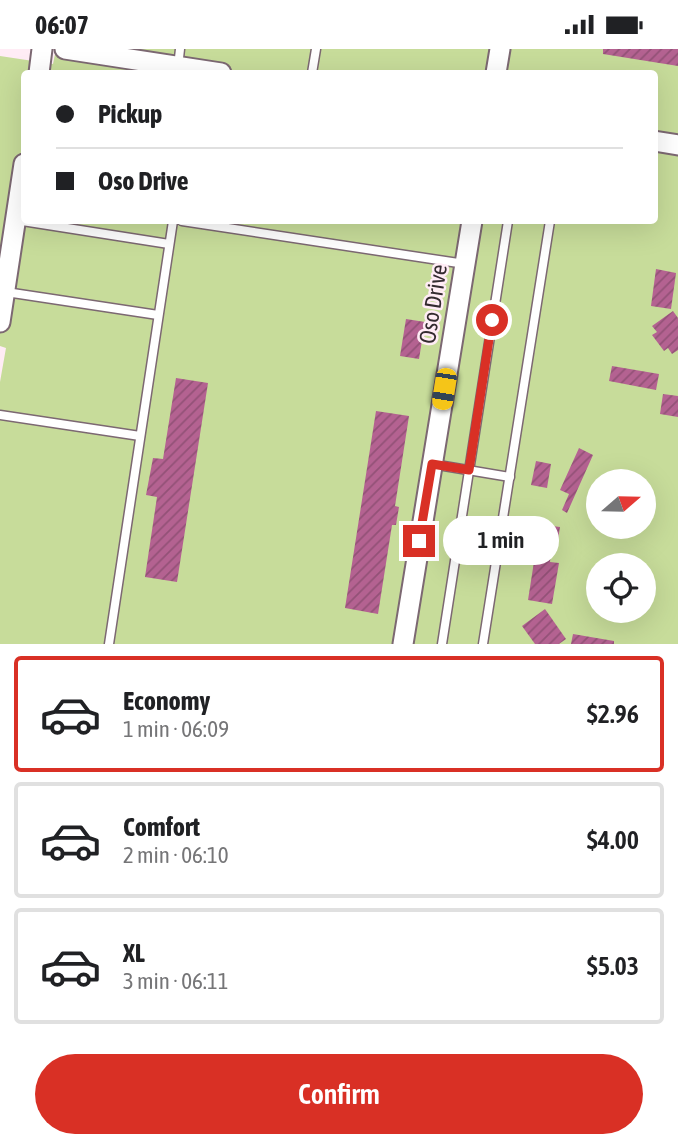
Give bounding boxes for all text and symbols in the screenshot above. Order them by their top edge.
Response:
text: 06:07 [35,10,89,40]
text: Pickup [98,99,162,129]
text: Oso Drive [98,166,189,196]
street label: Oso Drive [414,262,452,346]
route start [476,304,508,336]
car [431,367,458,411]
north arrow [586,469,656,539]
map controls [586,469,656,623]
callout: 1 min [444,517,559,565]
route end [403,525,435,557]
text: 1 min [478,527,524,553]
button: locate [586,553,656,623]
icon: car [39,683,102,746]
text: Economy [123,686,210,716]
text: $2.96 [587,699,639,729]
text: 1 min · 06:09 [123,716,229,742]
icon: car [39,809,102,872]
text: Comfort [123,812,200,842]
text: $4.00 [587,825,639,855]
text: 2 min · 06:10 [123,842,229,868]
icon: car [39,935,102,998]
text: XL [123,938,145,968]
text: $5.03 [587,951,639,981]
text: 3 min · 06:11 [123,968,229,994]
button: Confirm [35,1054,643,1134]

